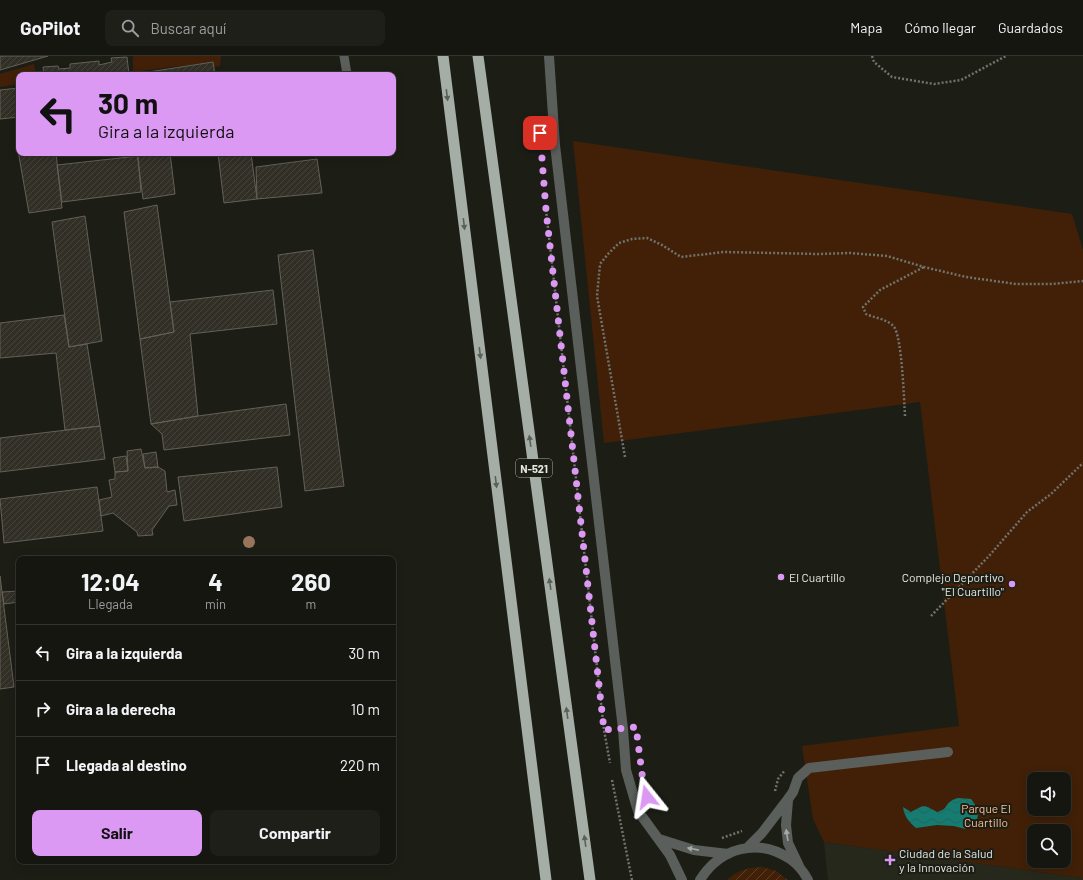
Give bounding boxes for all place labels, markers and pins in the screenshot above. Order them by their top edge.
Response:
pin [523,116,557,150]
place label: El Cuartillo [789,570,845,584]
place label: Complejo Deportivo "El Cuartillo" [902,570,1004,598]
marker: El Cuartillo [776,572,786,582]
marker: Complejo Deportivo "El Cuartillo" [1007,579,1017,589]
place label: Ciudad de la Salud y la Innovación [899,846,993,874]
marker: Ciudad de la Salud y la Innovación [884,854,896,866]

